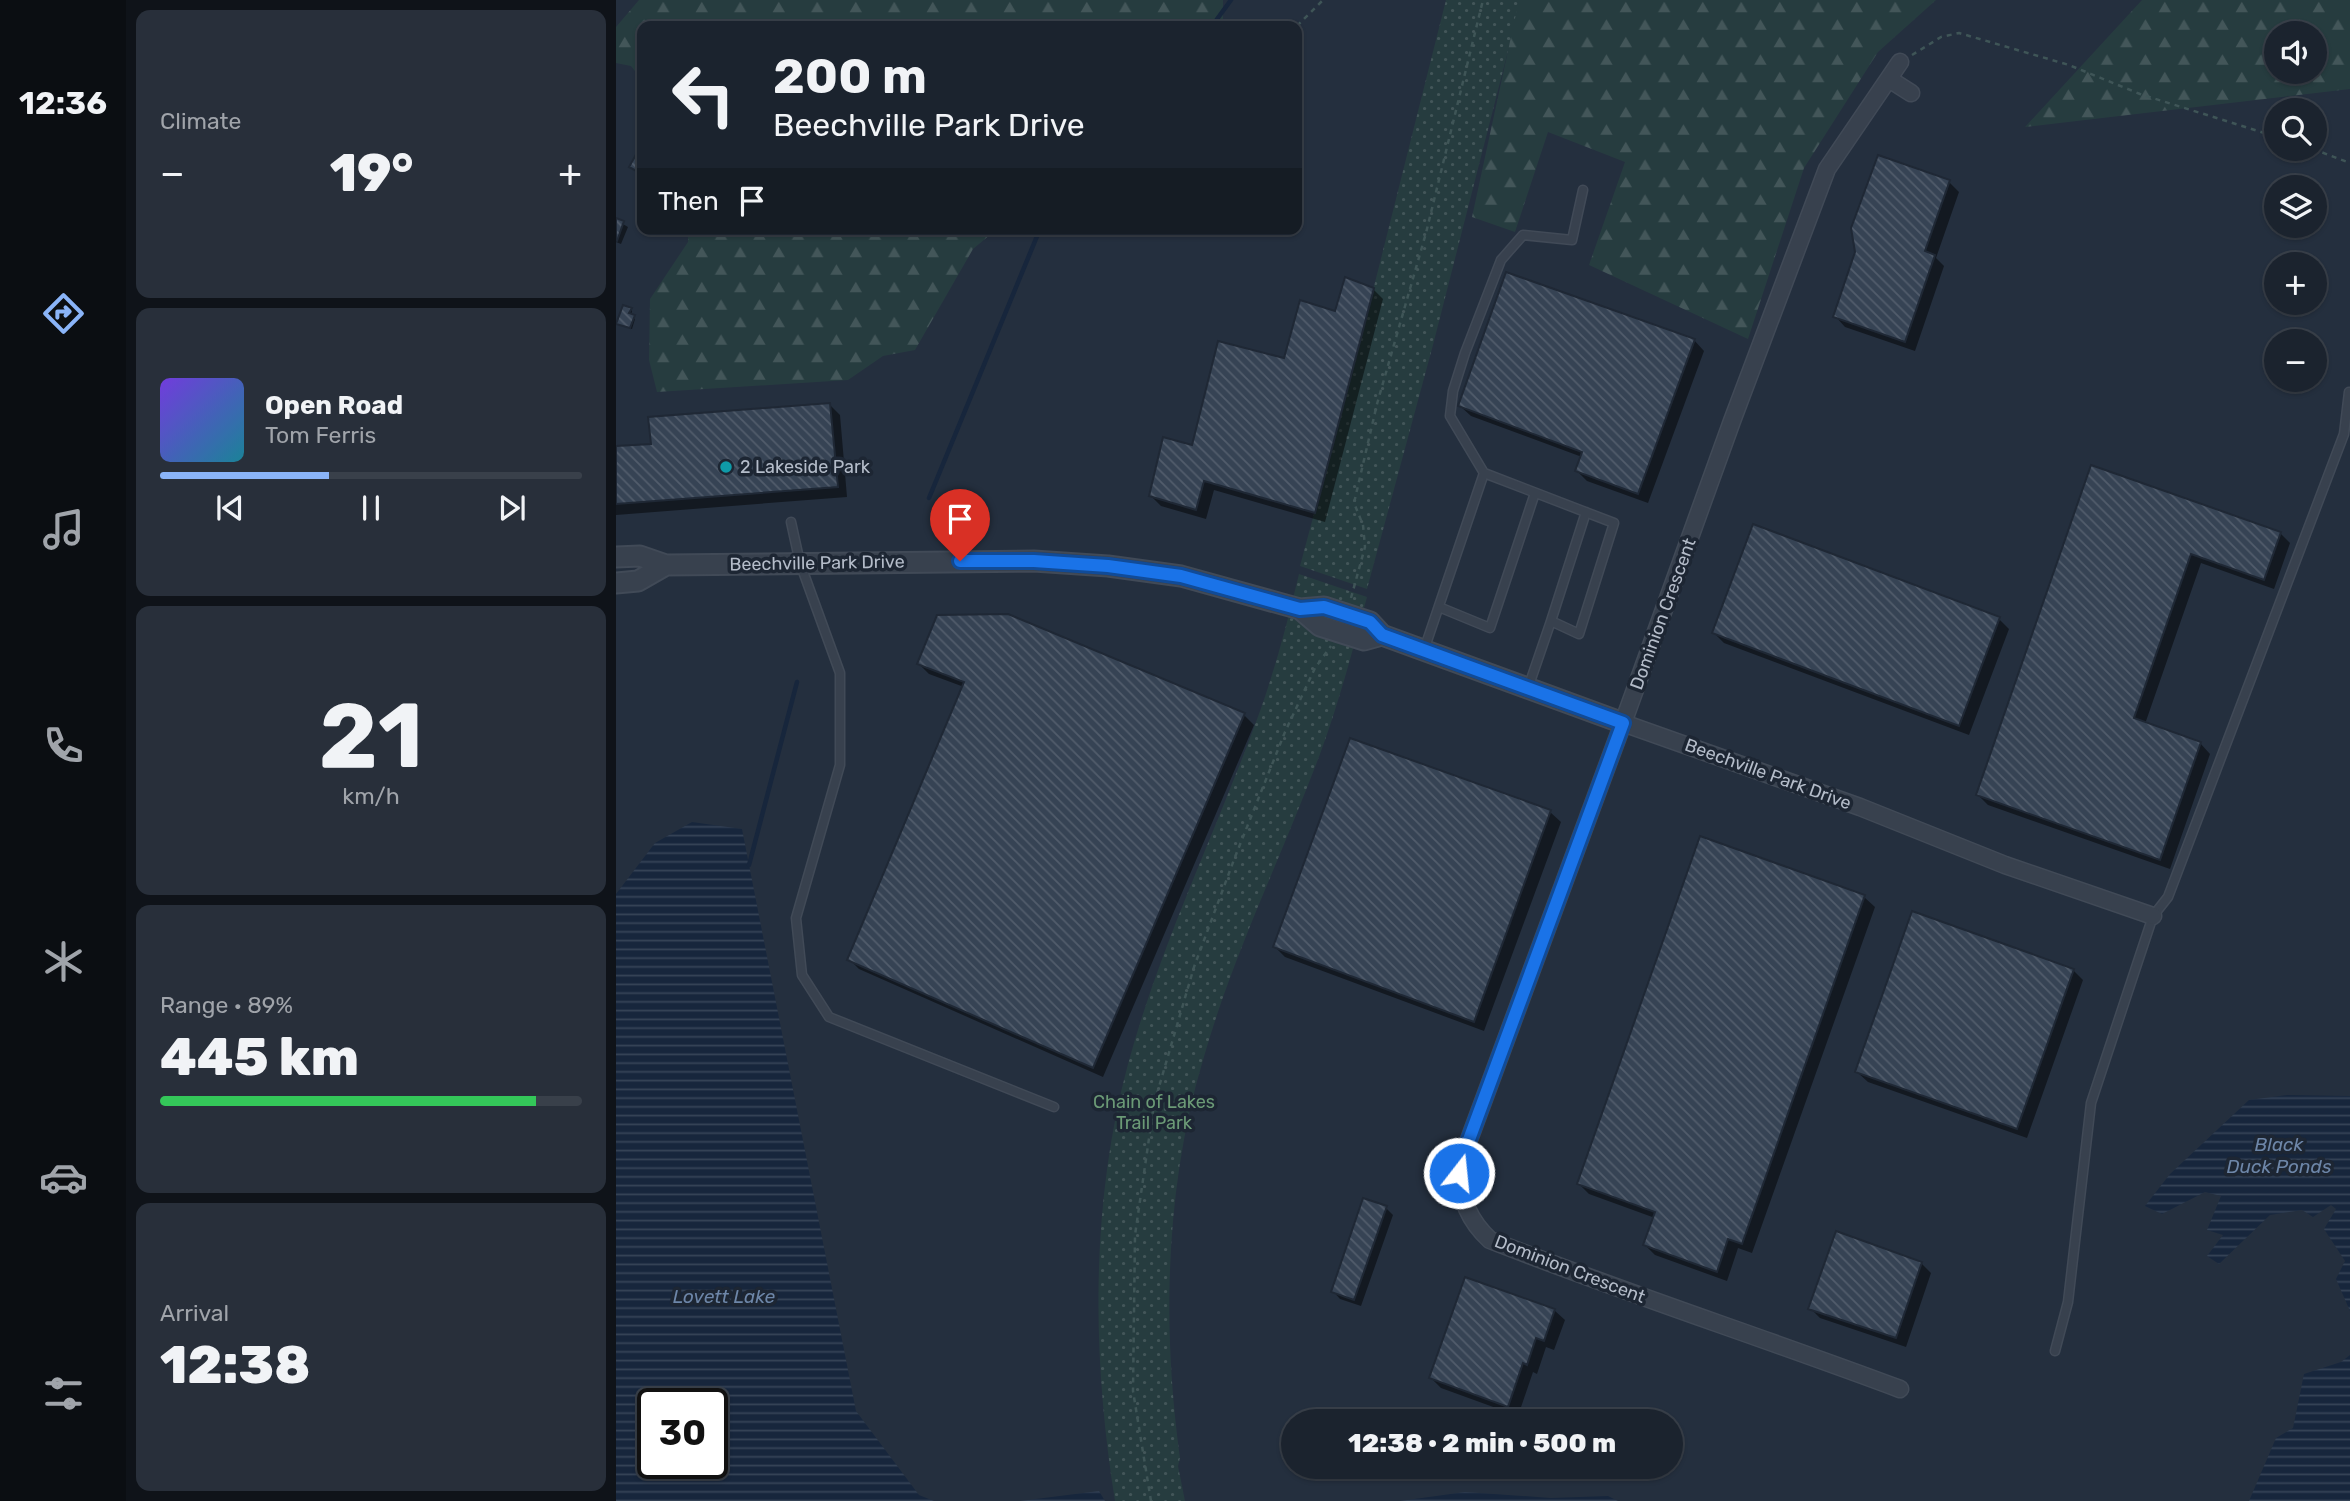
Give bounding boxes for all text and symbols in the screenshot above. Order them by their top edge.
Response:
map controls [2264,21,2327,392]
button: sound [2264,21,2327,84]
text: 200 m [773,47,927,105]
icon: left [658,49,749,140]
text: 12:36 [19,84,107,122]
button: search [2264,98,2327,161]
text: Beechville Park Drive [773,106,1085,144]
text: Climate [160,107,241,135]
text: 19° [330,142,413,204]
text: − [160,150,185,196]
text: + [558,150,582,196]
button: layers [2264,175,2327,238]
icon: arrive [733,182,771,220]
text: Then [658,186,719,217]
button: + [2264,252,2327,315]
icon: directions [39,289,88,338]
button: − [2264,329,2327,392]
text: Open Road [265,390,403,421]
text: Tom Ferris [265,421,376,449]
place label: 2 Lakeside Park [740,456,871,478]
marker: 2 Lakeside Park [718,459,734,475]
icon: previous [211,489,249,527]
icon: pause [352,489,390,527]
icon: next [493,489,531,527]
pin [930,489,990,561]
icon: arrive [941,500,979,538]
icon: music [39,505,88,554]
street label: Dominion Crescent [1625,535,1701,693]
street label: Beechville Park Drive [729,550,905,576]
text: 21 [319,682,423,790]
icon: phone [39,721,88,770]
street label: Beechville Park Drive [1682,734,1854,814]
text: km/h [342,782,400,810]
icon: climate [39,937,88,986]
text: Range · 89% [160,991,293,1019]
text: 445 km [160,1026,359,1088]
park label: Chain of Lakes Trail Park [1093,1091,1215,1134]
water label: Black Duck Ponds [2227,1133,2332,1178]
position arrow [1422,1136,1496,1210]
icon: car [39,1153,88,1202]
street label: Dominion Crescent [1491,1230,1649,1308]
water label: Lovett Lake [673,1285,776,1308]
text: Arrival [160,1299,229,1327]
text: 12:38 [160,1334,310,1396]
icon: filters [39,1369,88,1418]
speed limit sign: 30 [637,1388,728,1479]
text: 12:38 · 2 min · 500 m [1348,1428,1616,1459]

